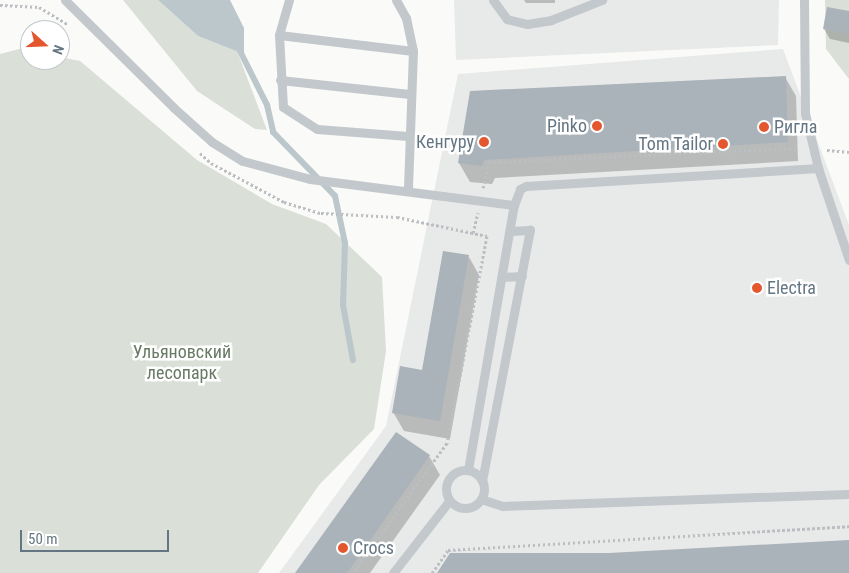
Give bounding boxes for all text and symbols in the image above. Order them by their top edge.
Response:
north arrow [20,20,70,70]
text: N [49,43,67,57]
place label: Pinko [547,115,587,137]
place label: Ригла [774,116,817,138]
marker: Pinko [591,120,603,132]
marker: Ригла [758,121,770,133]
place label: Кенгуру [416,131,474,153]
place label: Tom Tailor [638,133,713,155]
marker: Кенгуру [478,136,490,148]
marker: Tom Tailor [717,138,729,150]
place label: Electra [767,277,816,299]
marker: Electra [751,282,763,294]
park label: Ульяновский лесопарк [133,342,231,384]
scale bar [22,520,171,552]
text: 50 m [28,530,58,548]
place label: Crocs [353,537,394,559]
marker: Crocs [337,542,349,554]

